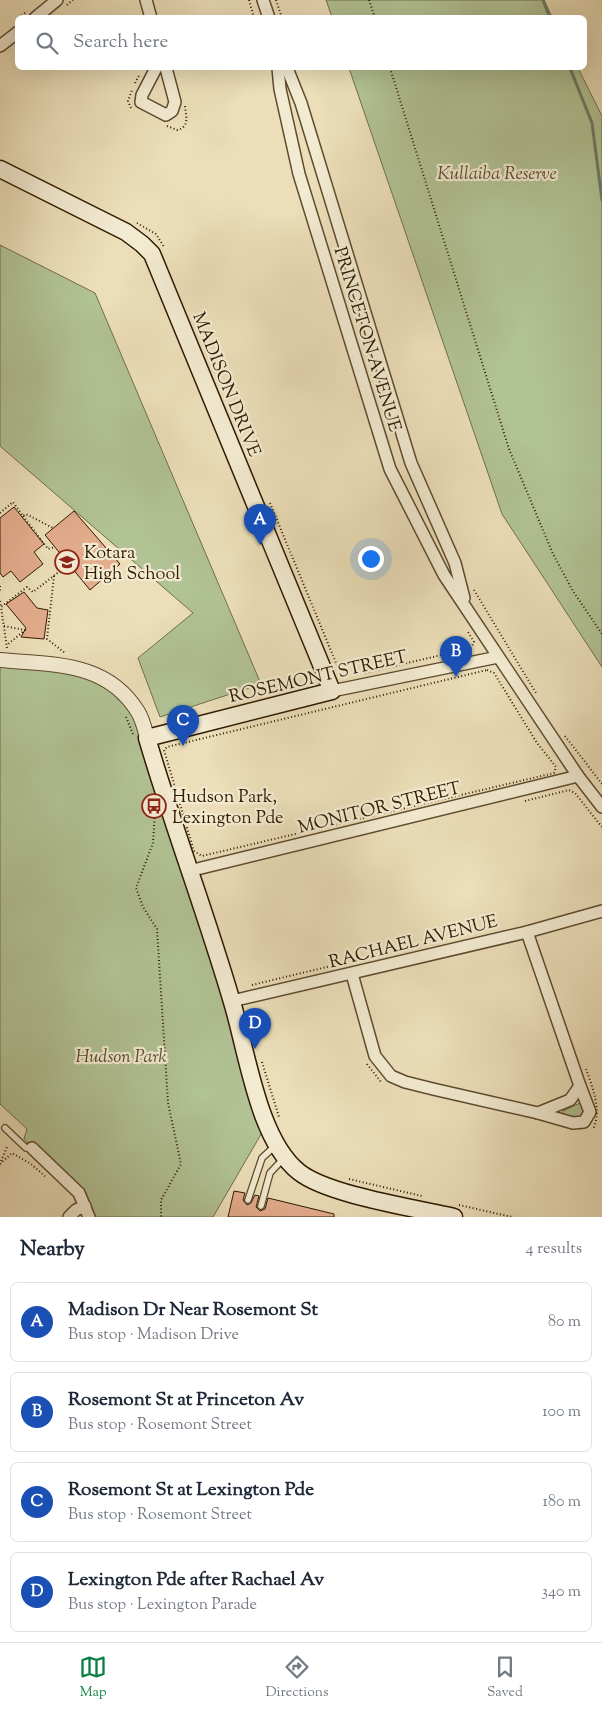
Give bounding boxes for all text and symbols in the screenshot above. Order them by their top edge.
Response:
search box [15,15,587,70]
icon: search [33,29,61,57]
text: Search here [73,29,168,56]
park label: Kullaiba Reserve [437,162,557,188]
street label: PRINCETON AVENUE [326,244,407,435]
street label: MADISON DRIVE [184,309,266,461]
pin: A [244,504,276,545]
place label: Kotara High School [84,541,180,588]
your location [358,546,384,572]
school or university icon: Kotara High School [54,549,80,575]
pin: B [440,636,472,677]
street label: ROSEMONT STREET [227,645,411,711]
pin: C [167,705,199,746]
street label: MONITOR STREET [295,776,464,842]
place label: Hudson Park, Lexington Pde [172,785,284,832]
bus stop icon: Hudson Park, Lexington Pde [141,793,167,819]
street label: RACHAEL AVENUE [326,909,501,976]
pin: D [239,1008,271,1049]
park label: Hudson Park [75,1045,167,1071]
text: Nearby [20,1235,85,1265]
text: 4 results [526,1238,582,1261]
text: Madison Dr Near Rosemont St [68,1297,318,1324]
text: A [31,1311,44,1334]
text: 80 m [548,1311,581,1334]
text: Bus stop · Madison Drive [68,1324,239,1347]
text: Rosemont St at Princeton Av [68,1387,304,1414]
text: B [32,1401,42,1424]
text: 100 m [542,1401,581,1424]
text: Bus stop · Rosemont Street [68,1414,252,1437]
text: Rosemont St at Lexington Pde [68,1477,314,1504]
text: C [31,1491,43,1514]
text: 180 m [542,1491,581,1514]
text: Bus stop · Rosemont Street [68,1504,252,1527]
text: Lexington Pde after Rachael Av [68,1567,324,1594]
text: D [31,1581,43,1604]
text: 340 m [542,1581,581,1604]
text: Bus stop · Lexington Parade [68,1594,257,1617]
tab: Map [79,1653,107,1703]
tab: Directions [265,1653,329,1703]
tab: Saved [487,1653,523,1703]

